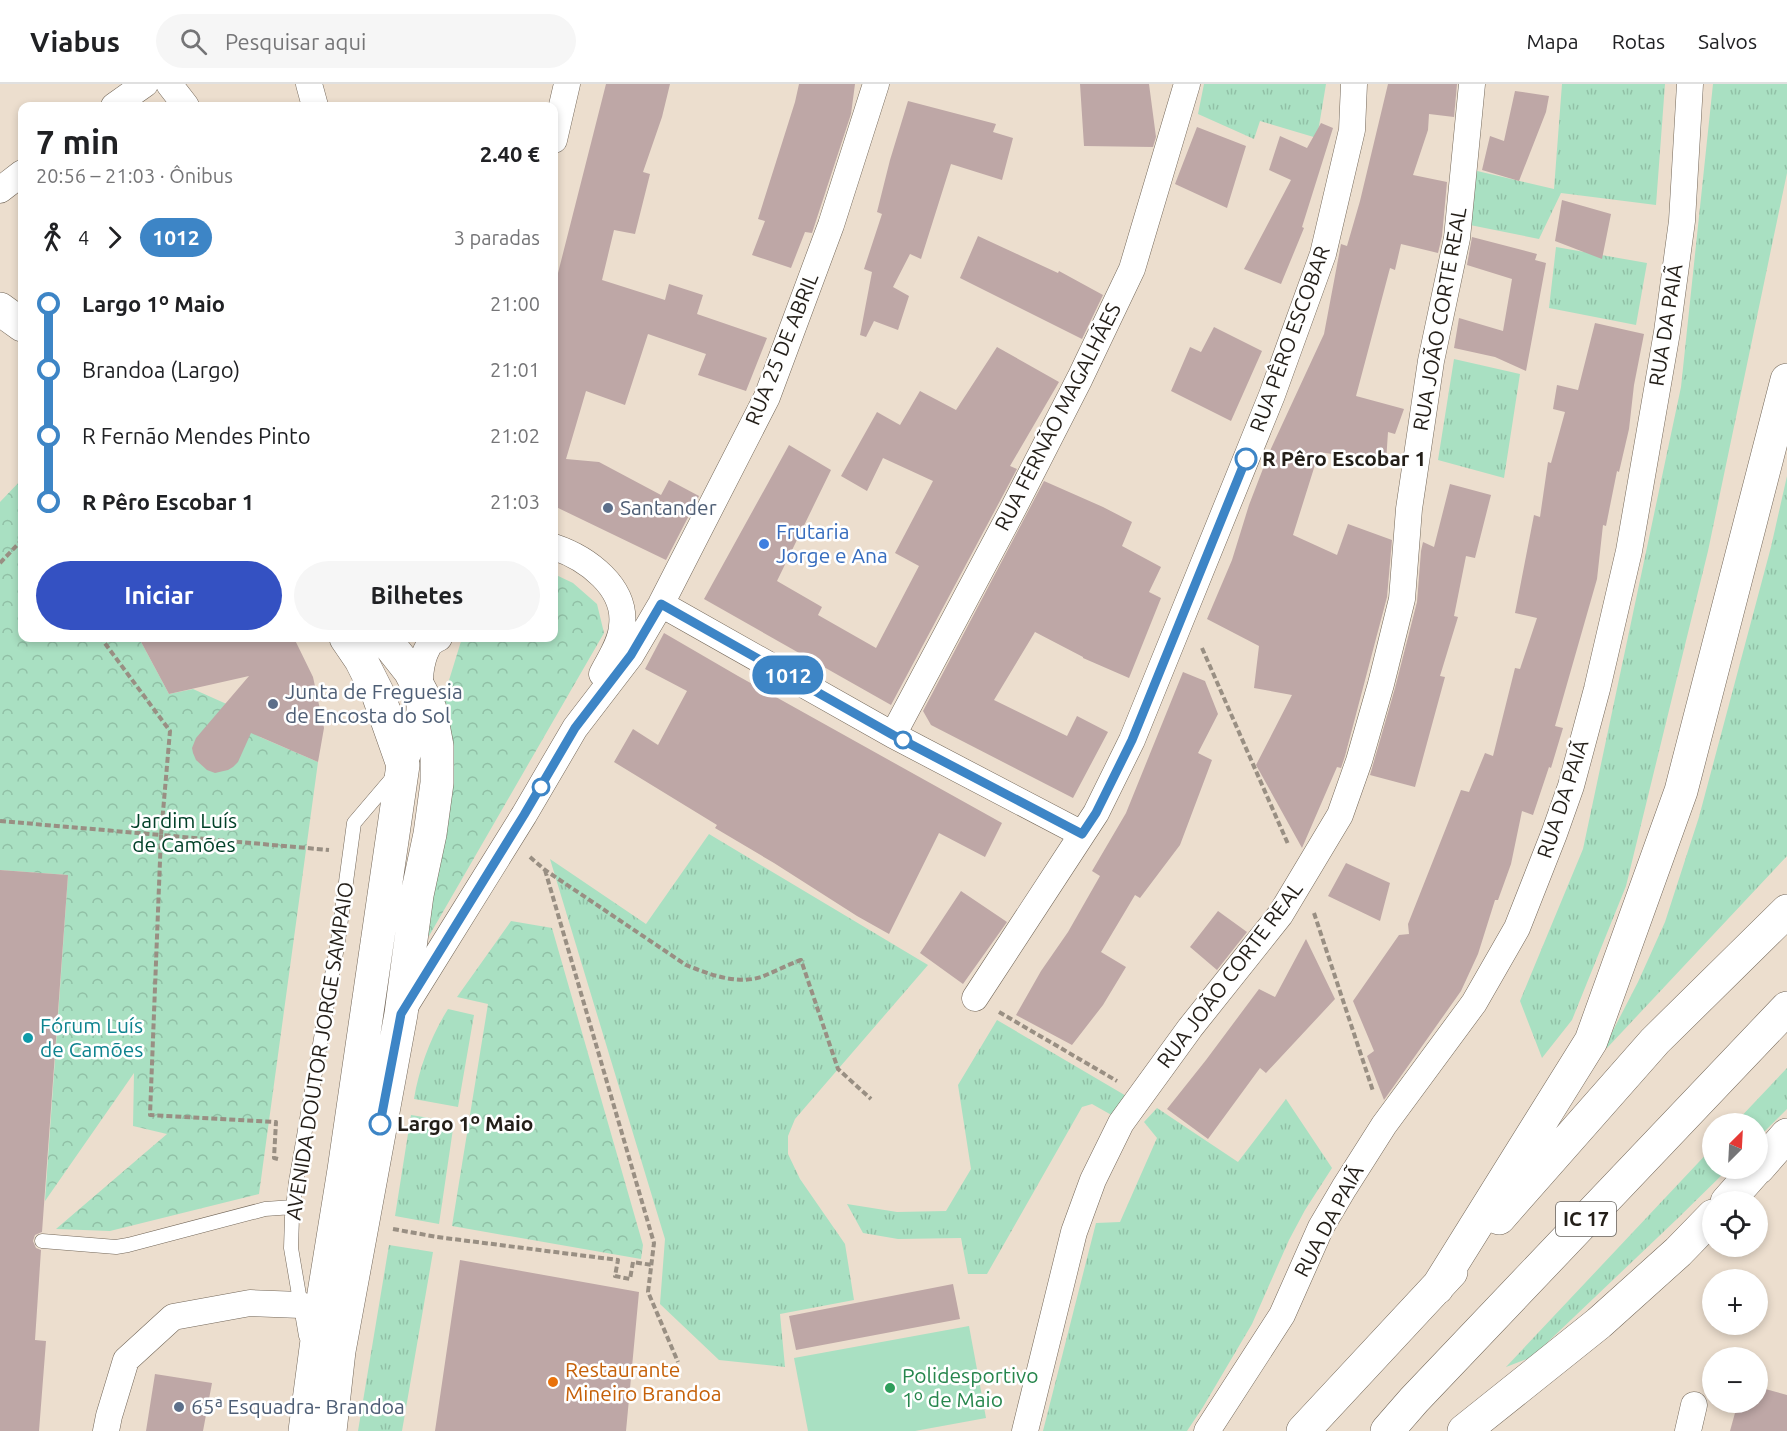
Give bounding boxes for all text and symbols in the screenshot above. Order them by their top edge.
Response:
search box [156,14,576,68]
icon: search [177,25,210,58]
text: Viabus [30,26,120,57]
text: Pesquisar aqui [225,29,366,54]
text: Mapa [1527,29,1579,53]
text: Rotas [1612,29,1665,53]
text: Salvos [1698,29,1757,53]
text: 7 min [36,123,119,160]
text: 2.40 € [480,141,540,166]
text: 20:56 – 21:03 · Ônibus [36,164,233,187]
street label: RUA JOÃO CORTE REAL [1408,205,1471,433]
icon: walk [36,221,69,254]
icon: forward [98,221,131,254]
text: 1012 [152,225,200,249]
text: 4 [78,226,89,249]
text: 3 paradas [454,226,540,249]
street label: RUA PÊRO ESCOBAR [1244,242,1334,435]
street label: RUA DA PAIÃ [1644,262,1687,388]
street label: RUA 25 DE ABRIL [740,269,823,428]
text: Largo 1º Maio [82,291,225,316]
text: 21:00 [490,292,540,315]
street label: RUA FERNÃO MAGALHÃES [989,299,1125,534]
text: Brandoa (Largo) [82,357,240,382]
text: 21:01 [490,358,540,381]
text: R Fernão Mendes Pinto [82,423,311,448]
text: 21:02 [490,424,540,447]
place label: R Pêro Escobar 1 [1262,446,1426,470]
marker: R Pêro Escobar 1 [1235,448,1257,470]
text: R Pêro Escobar 1 [82,489,254,514]
text: 21:03 [490,490,540,513]
place label: Santander [620,495,717,519]
marker: Santander [601,501,615,515]
place label: Frutaria Jorge e Ana [776,519,888,567]
marker: Frutaria Jorge e Ana [757,537,771,551]
button: Iniciar [36,561,282,630]
button: Bilhetes [294,561,540,630]
line badge: 1012 [746,656,830,694]
text: 1012 [764,663,812,687]
place label: Junta de Freguesia de Encosta do Sol [285,679,463,727]
marker: Junta de Freguesia de Encosta do Sol [266,697,280,711]
unlabelled marker [894,731,912,749]
street label: RUA DA PAIÃ [1532,736,1593,861]
unlabelled marker [532,778,550,796]
park label: Jardim Luís de Camões [131,808,237,856]
street label: RUA JOÃO CORTE REAL [1151,876,1307,1072]
street label: AVENIDA DOUTOR JORGE SAMPAIO [280,880,358,1222]
place label: Fórum Luís de Camões [40,1013,144,1061]
marker: Fórum Luís de Camões [21,1031,35,1045]
place label: Largo 1º Maio [397,1111,534,1135]
marker: Largo 1º Maio [369,1113,391,1135]
north arrow [1702,1113,1768,1179]
map controls [1702,1113,1768,1413]
street label: RUA DA PAIÃ [1289,1160,1368,1281]
button: locate [1702,1191,1768,1257]
road number: IC 17 [1556,1202,1616,1236]
button: + [1702,1269,1768,1335]
button: − [1702,1347,1768,1413]
place label: Restaurante Mineiro Brandoa [565,1357,722,1405]
place label: Polidesportivo 1º de Maio [902,1363,1039,1411]
marker: Restaurante Mineiro Brandoa [546,1375,560,1389]
marker: Polidesportivo 1º de Maio [883,1381,897,1395]
place label: 65ª Esquadra- Brandoa [191,1394,405,1418]
marker: 65ª Esquadra- Brandoa [172,1400,186,1414]

